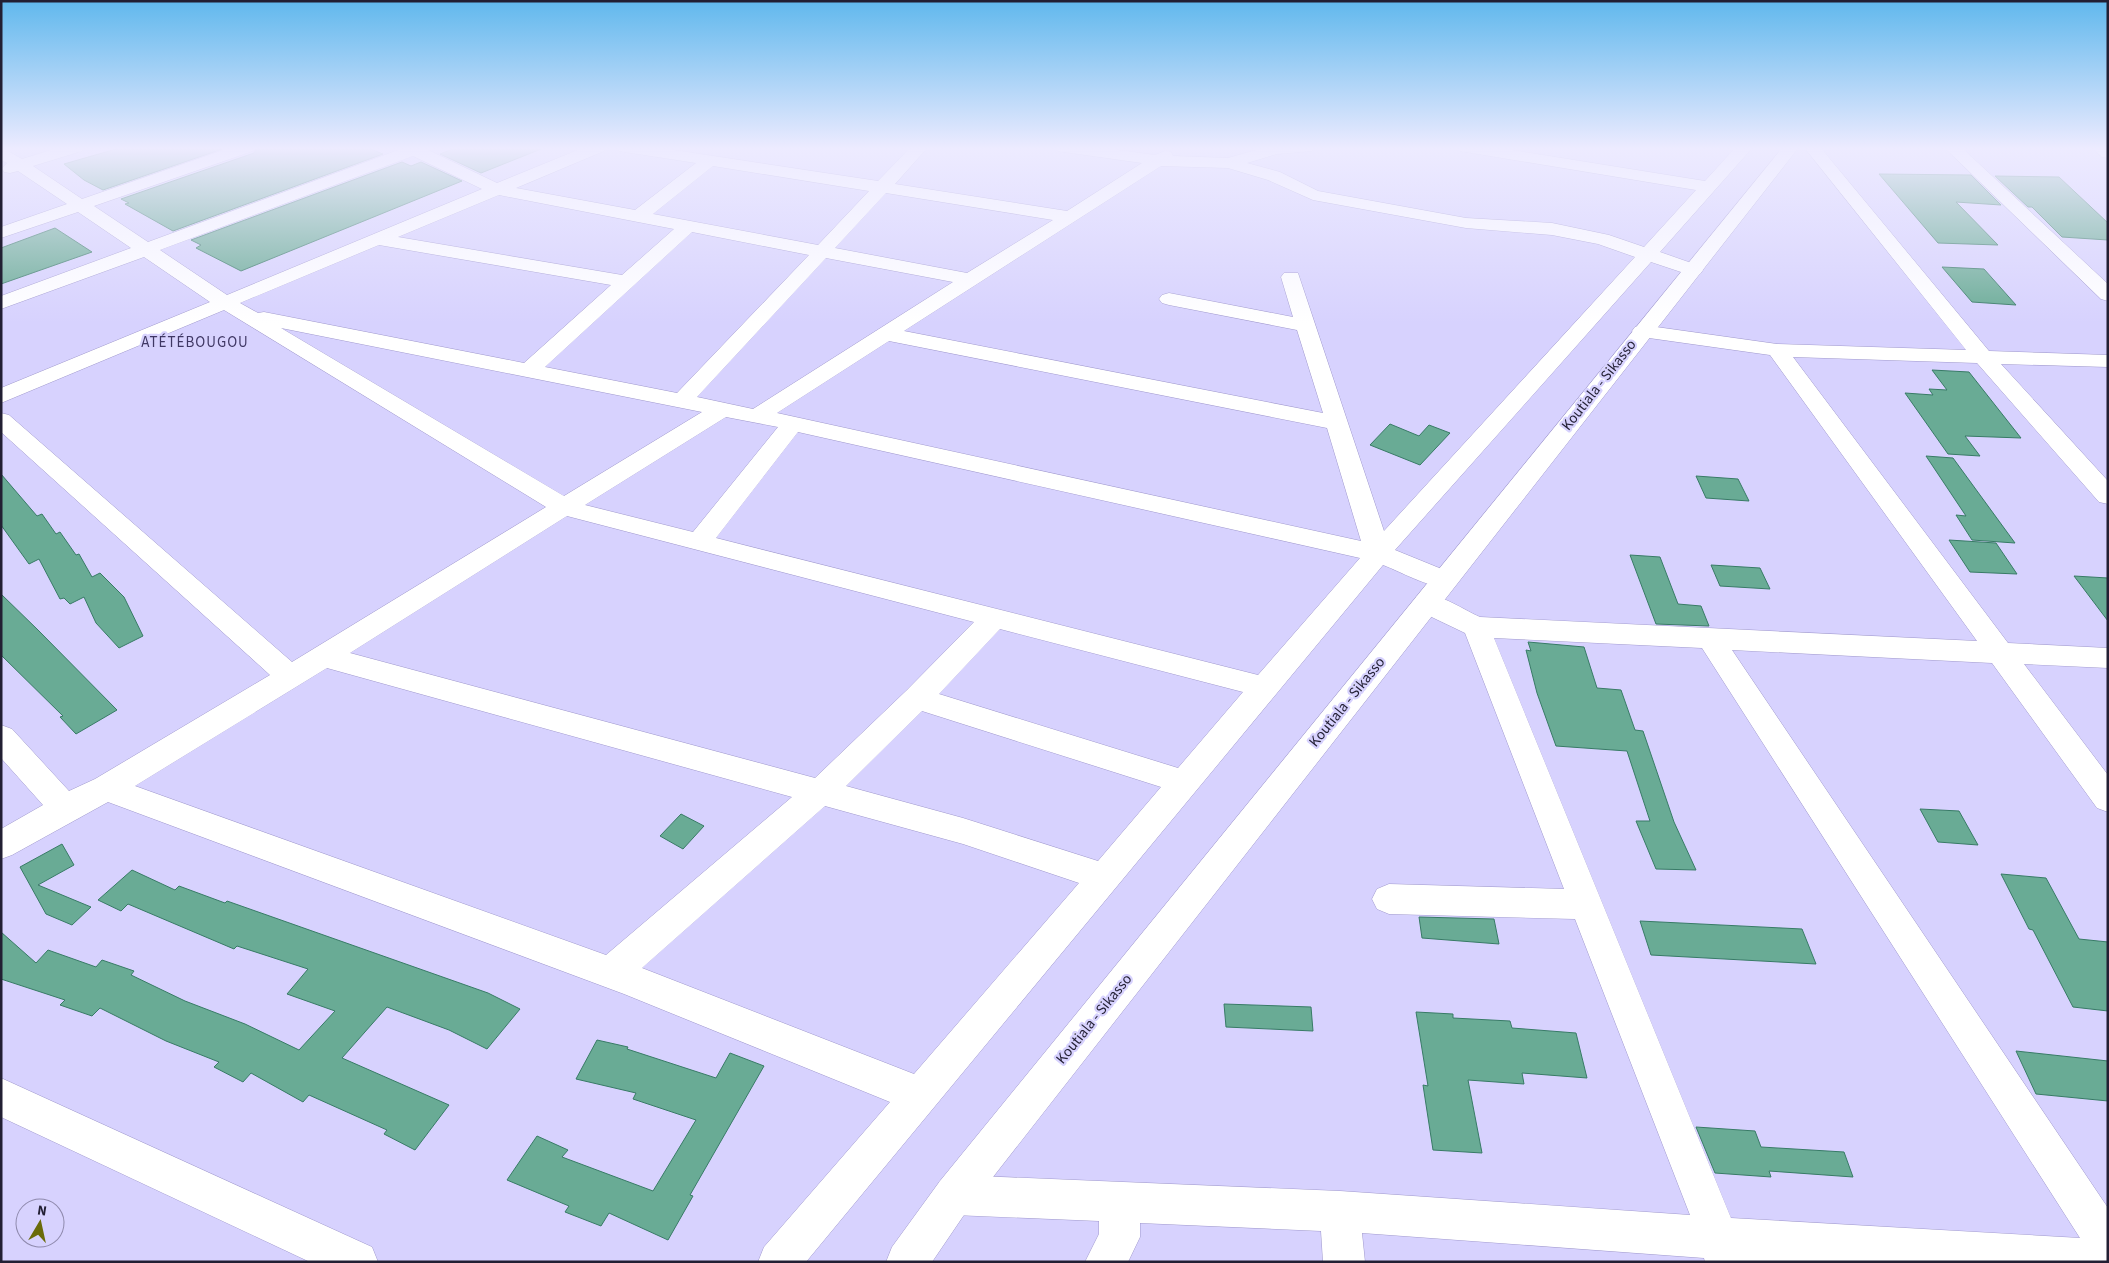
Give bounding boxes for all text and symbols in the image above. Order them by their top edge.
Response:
district label: ATÉTÉBOUGOU [141,332,249,353]
street label: Koutiala - Sikasso [1557,335,1641,435]
street label: Koutiala - Sikasso [1304,652,1390,752]
street label: Koutiala - Sikasso [1051,969,1137,1069]
north arrow [15,1198,65,1248]
text: N [36,1201,48,1222]

